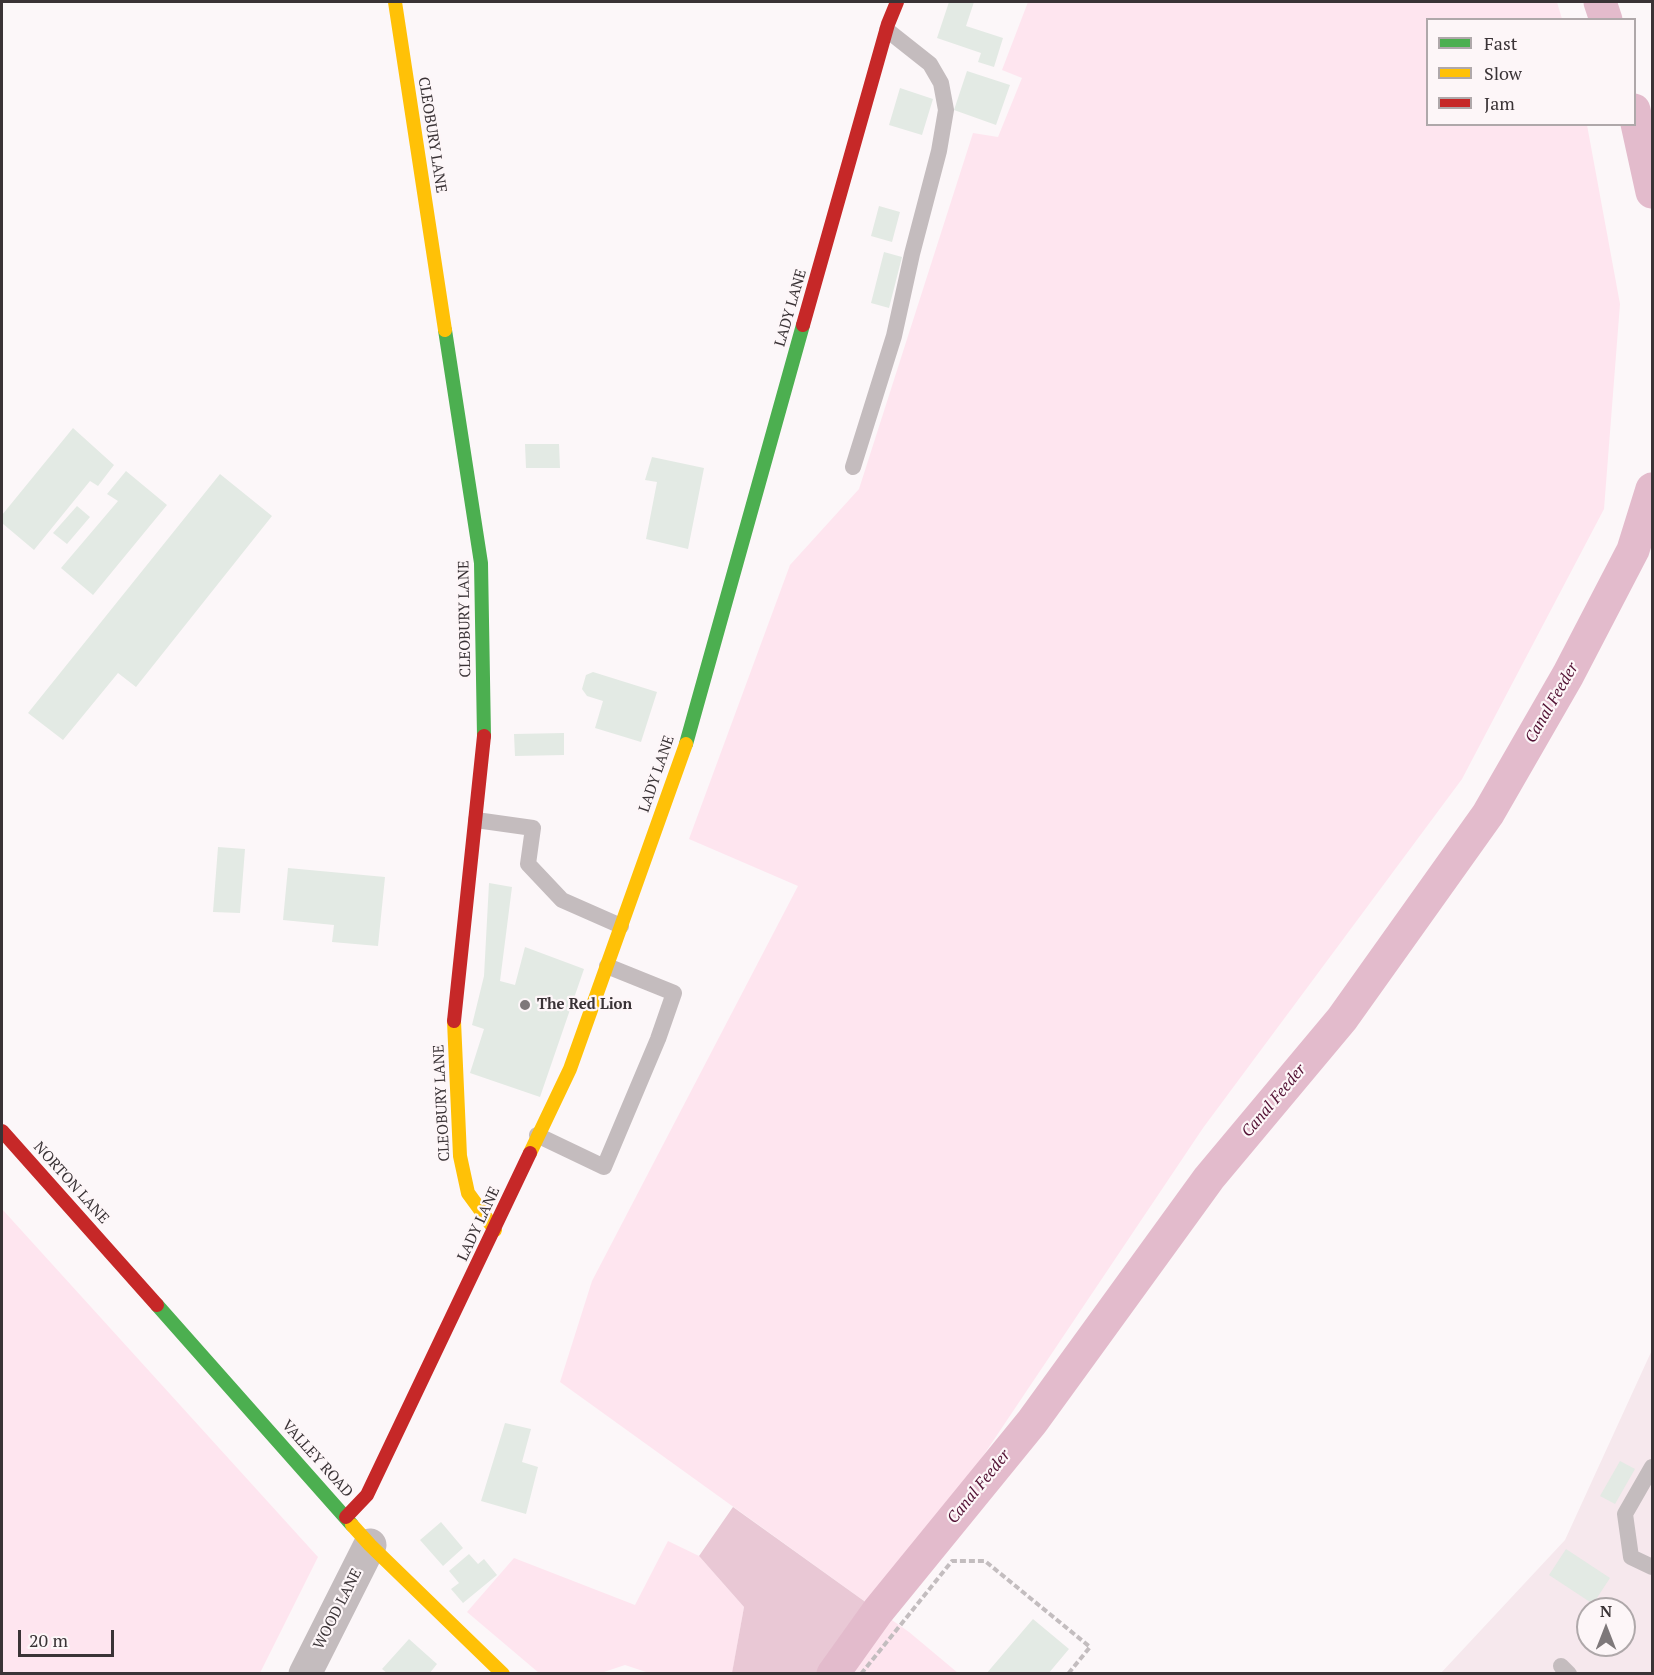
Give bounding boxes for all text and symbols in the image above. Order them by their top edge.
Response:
legend [1426,18,1636,126]
text: Fast [1484,31,1517,55]
text: Slow [1484,61,1522,85]
street label: CLEOBURY LANE [414,76,450,194]
text: Jam [1484,91,1515,115]
street label: LADY LANE [771,267,811,349]
street label: CLEOBURY LANE [455,560,475,678]
water label: Canal Feeder [1521,660,1583,746]
street label: LADY LANE [635,733,679,815]
place label: The Red Lion [537,996,632,1014]
marker: The Red Lion [518,998,532,1012]
street label: CLEOBURY LANE [430,1044,454,1162]
water label: Canal Feeder [1238,1061,1310,1141]
street label: NORTON LANE [30,1138,112,1228]
street label: LADY LANE [454,1184,504,1264]
street label: VALLEY ROAD [278,1417,356,1501]
water label: Canal Feeder [943,1446,1015,1528]
street label: WOOD LANE [310,1566,366,1652]
north arrow [1576,1597,1636,1657]
text: N [1600,1600,1612,1622]
scale bar [21,1618,117,1656]
text: 20 m [29,1628,68,1652]

